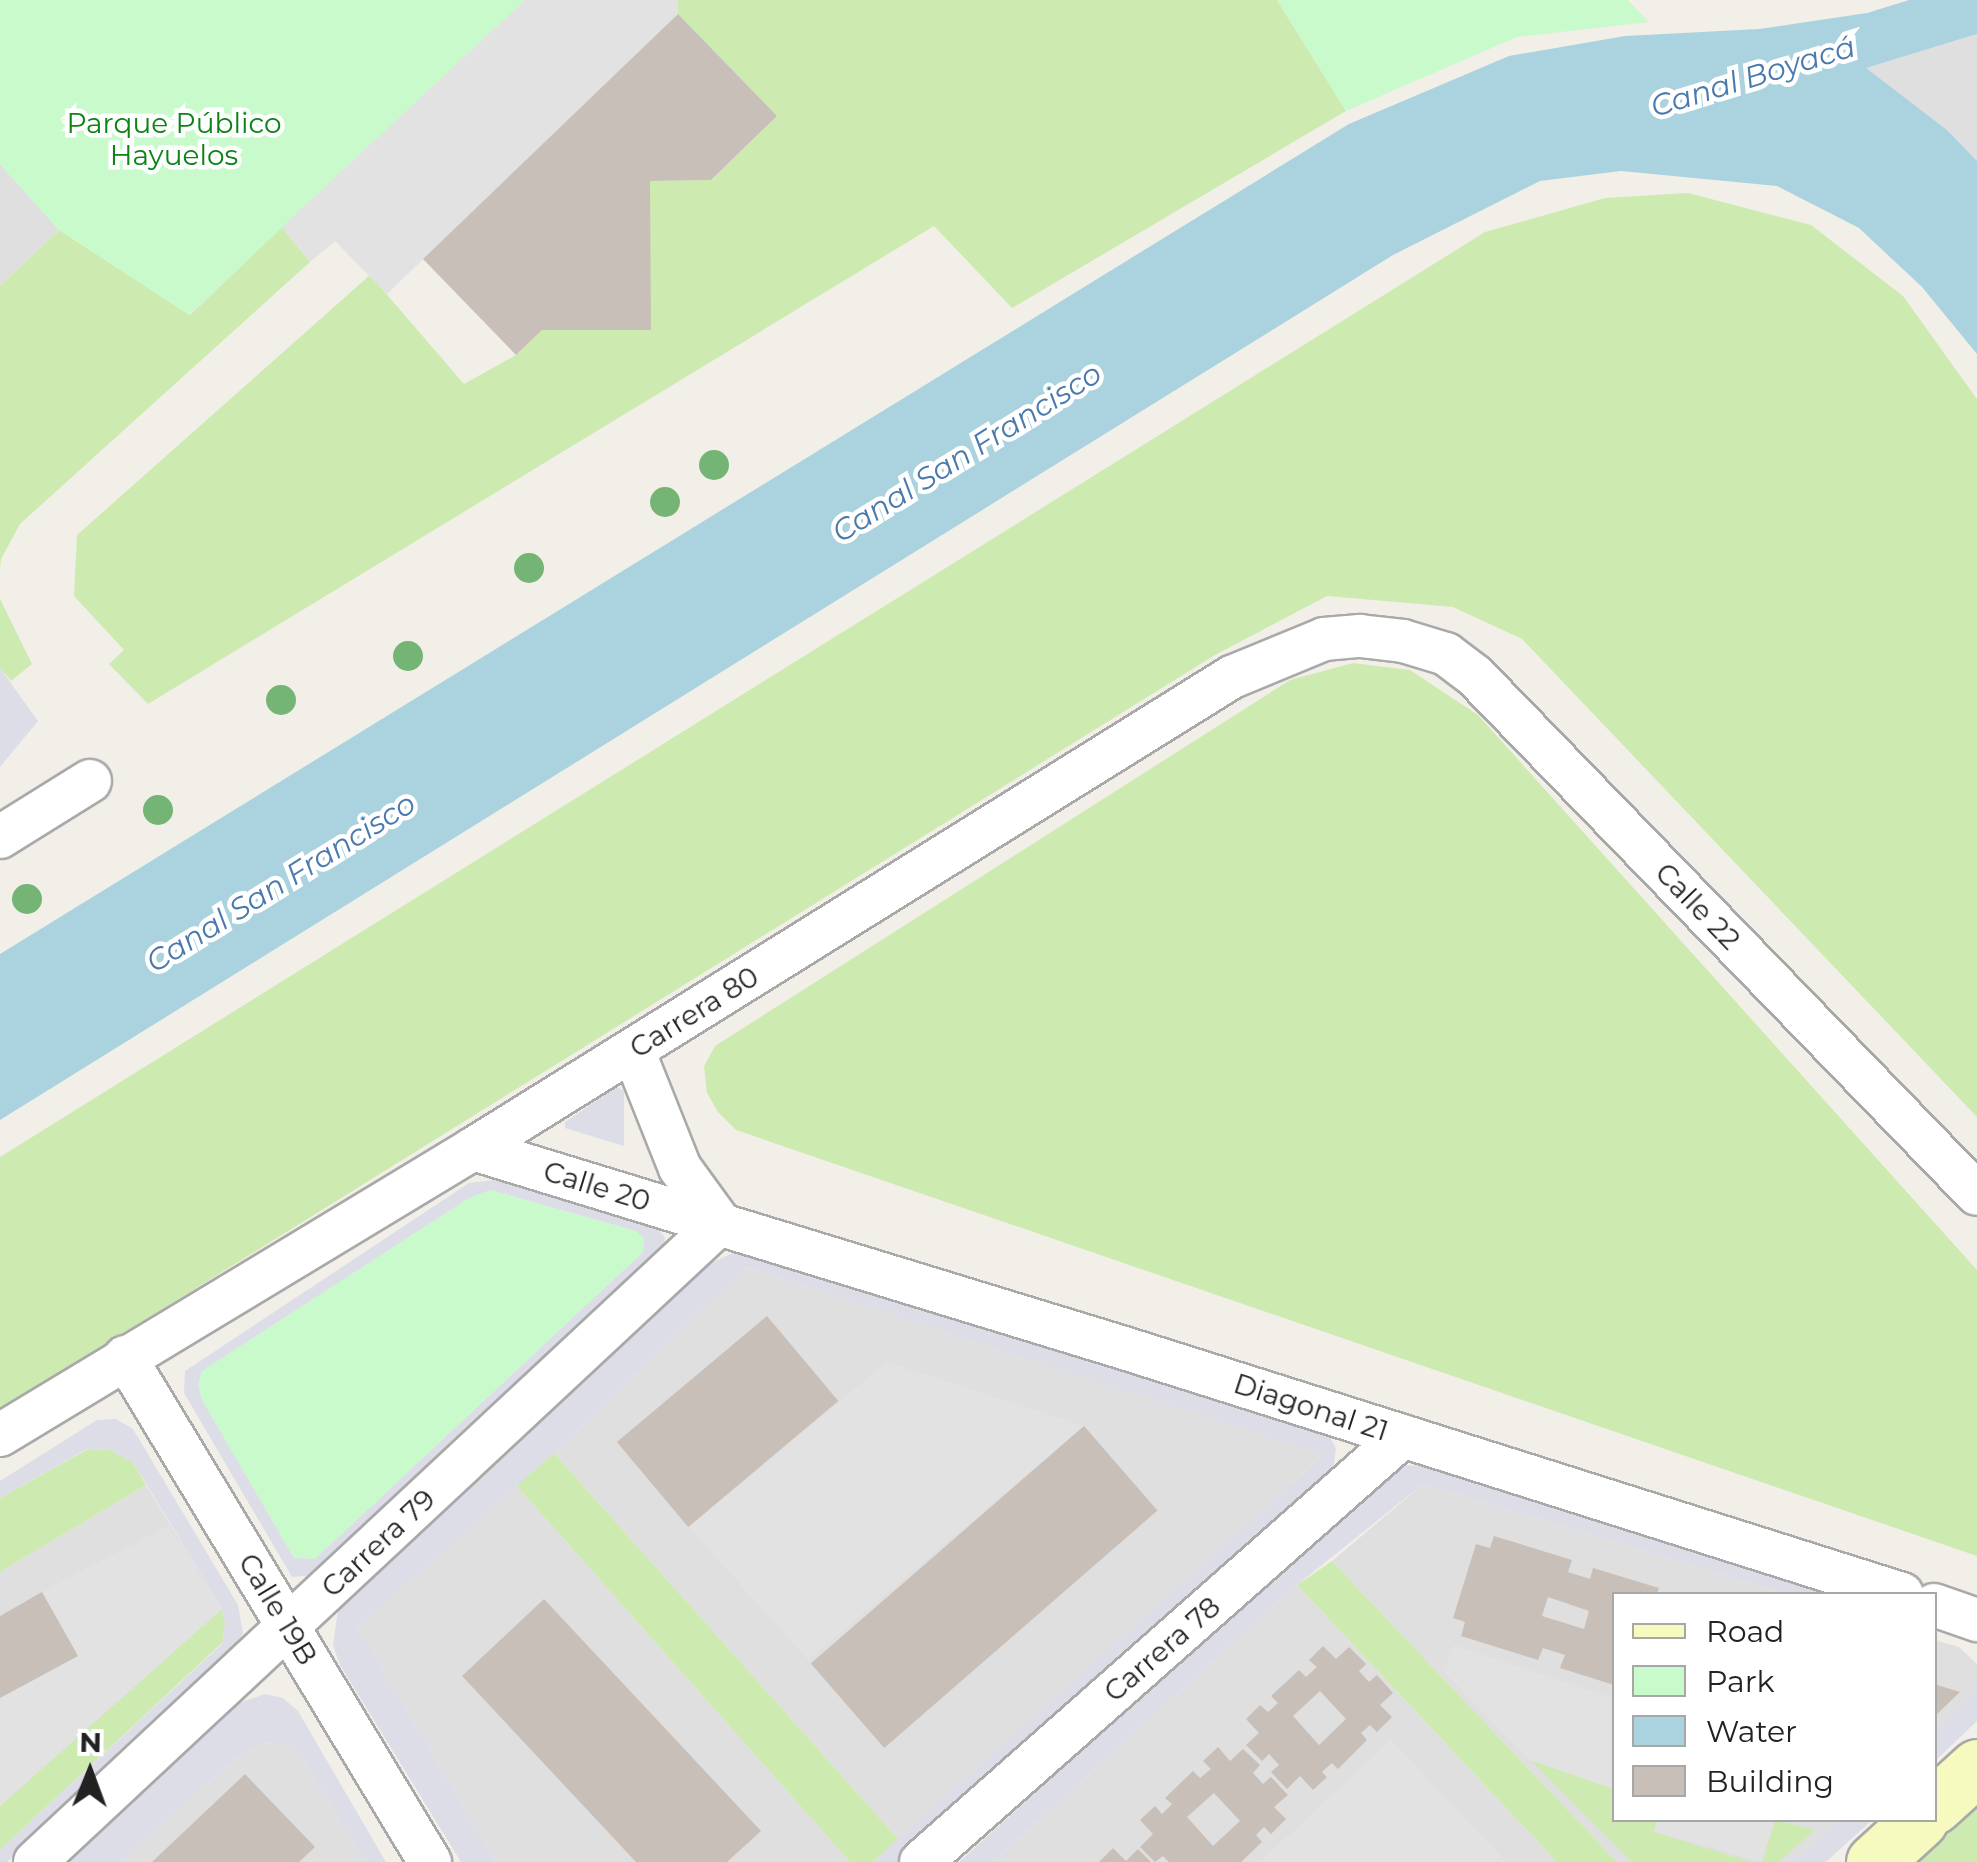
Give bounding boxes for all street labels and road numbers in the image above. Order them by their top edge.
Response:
street label: Calle 22 [1649,856,1747,956]
street label: Carrera 80 [623,959,765,1065]
street label: Calle 20 [540,1154,654,1218]
street label: Diagonal 21 [1230,1366,1392,1448]
street label: Carrera 79 [314,1482,442,1604]
street label: Calle 19B [232,1547,324,1671]
street label: Carrera 78 [1097,1590,1227,1708]

